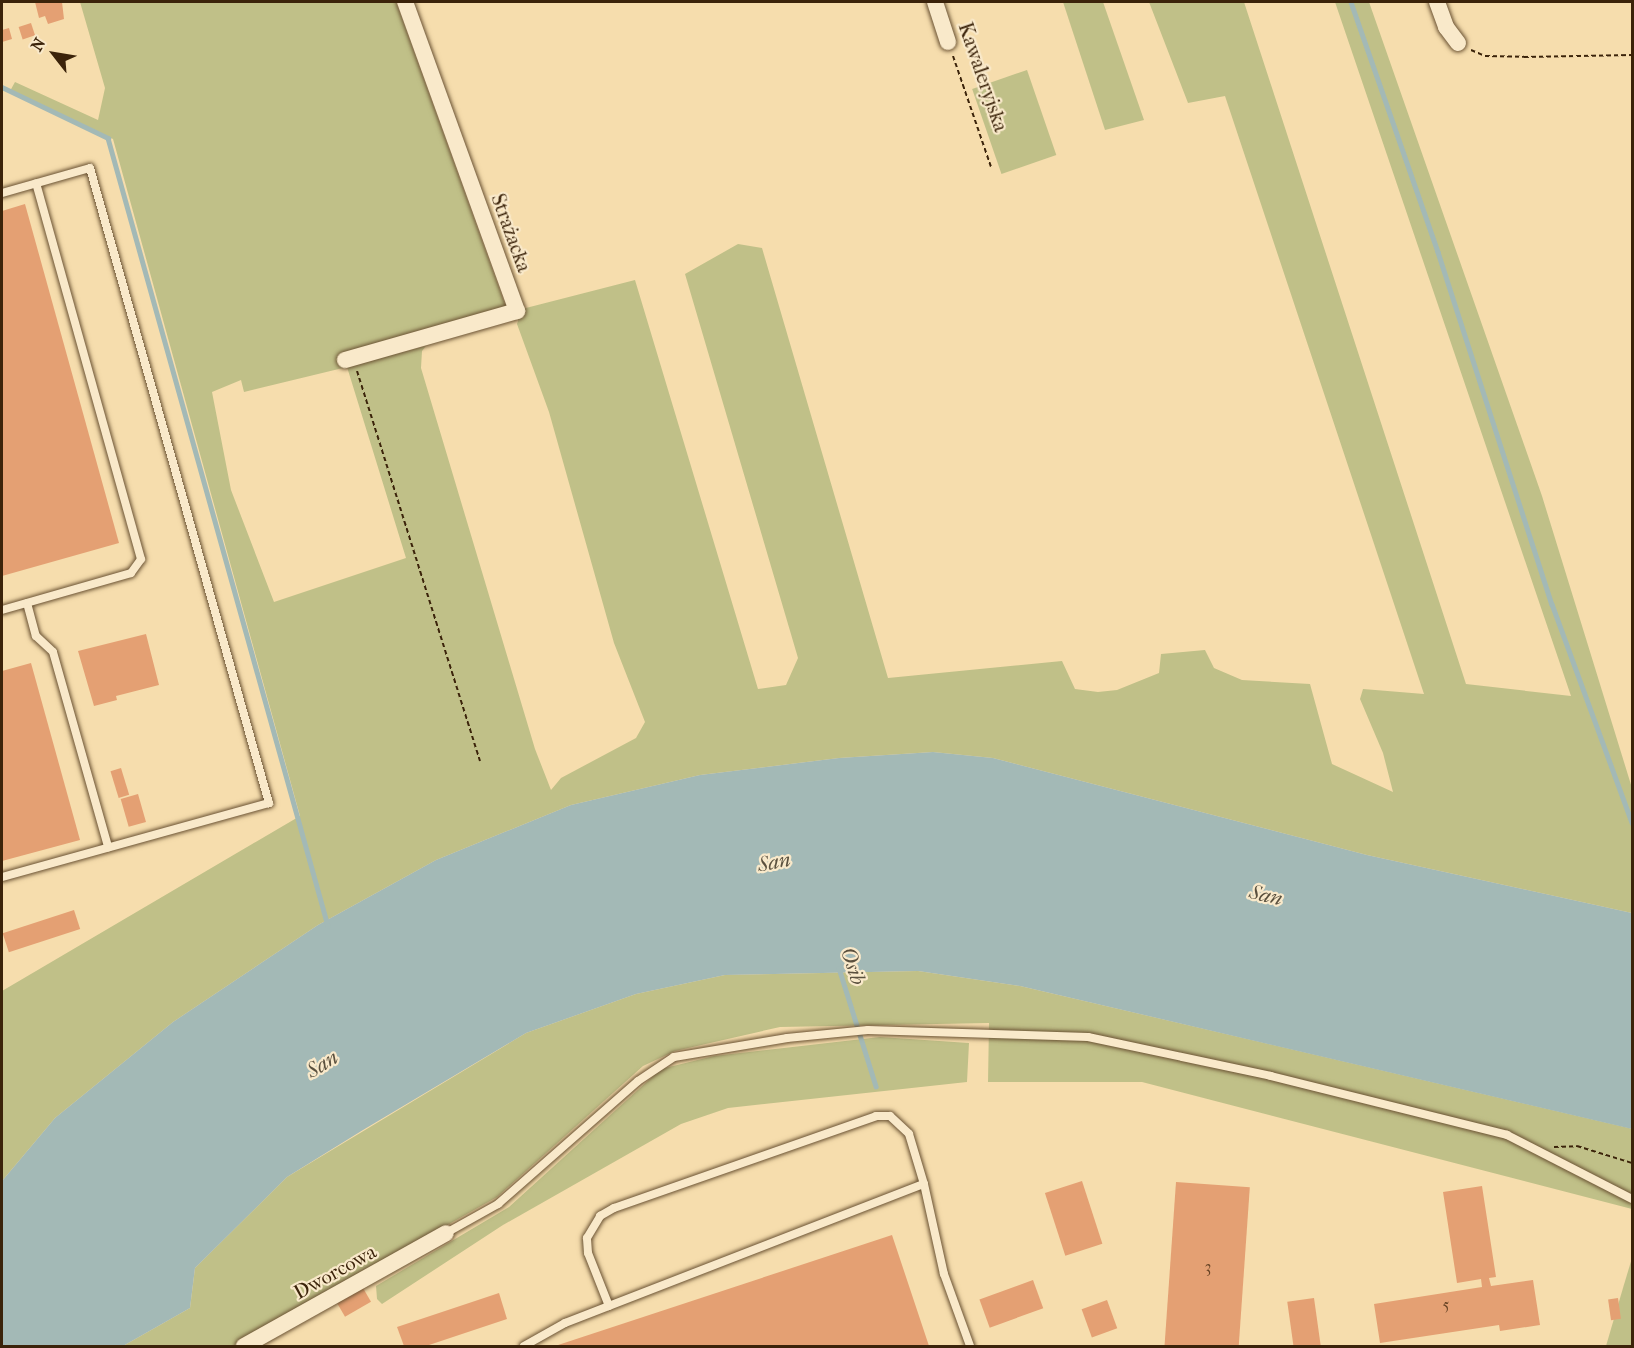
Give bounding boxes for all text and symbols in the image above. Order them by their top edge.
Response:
street label: Kawaleryjska [953,19,1013,135]
north arrow [24,24,84,84]
text: N [27,34,49,55]
street label: Strażacka [486,191,536,275]
water label: San [755,846,793,878]
water label: San [1247,879,1285,911]
water label: Osib [835,944,871,988]
water label: San [301,1044,343,1084]
street label: Dworcowa [290,1240,380,1304]
house number: 3 [1205,1257,1211,1277]
house number: 5 [1443,1295,1449,1315]

